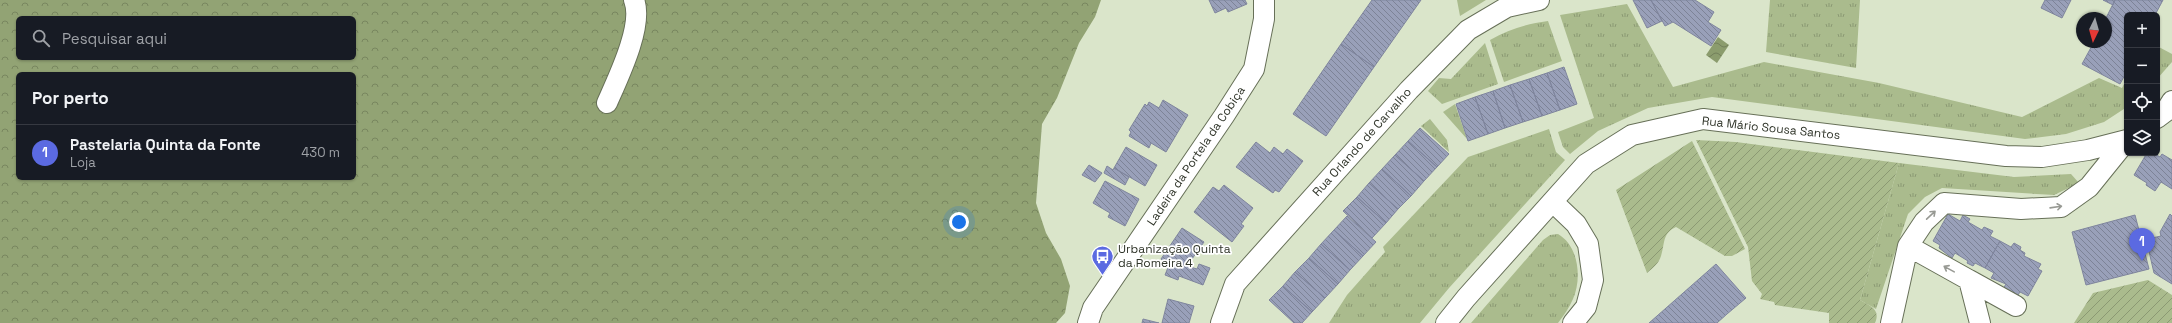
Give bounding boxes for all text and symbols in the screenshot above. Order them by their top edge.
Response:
north arrow [2076,12,2112,48]
map controls [2124,12,2160,156]
button: + [2124,12,2160,48]
search box [16,16,356,60]
icon: search [30,27,52,49]
text: Pesquisar aqui [62,29,167,48]
button: − [2124,48,2160,84]
street label: Ladeira da Portela da Cobiça [1143,83,1249,229]
street label: Rua Orlando de Carvalho [1309,84,1415,200]
button: locate [2124,84,2160,120]
text: Por perto [32,87,109,109]
street label: Rua Mário Sousa Santos [1701,113,1841,143]
button: layers [2124,120,2160,156]
text: Pastelaria Quinta da Fonte [70,135,261,154]
text: 1 [42,144,48,161]
text: 430 m [301,144,340,161]
text: Loja [70,154,96,171]
one-way arrow [2049,203,2062,211]
one-way arrow [1926,210,1936,220]
your location [949,212,969,232]
pin: 1 [2129,228,2155,261]
place label: Urbanização Quinta da Romeira 4 [1118,241,1231,271]
bus stop icon: Urbanização Quinta da Romeira 4 [1089,243,1115,276]
one-way arrow [1944,265,1956,272]

